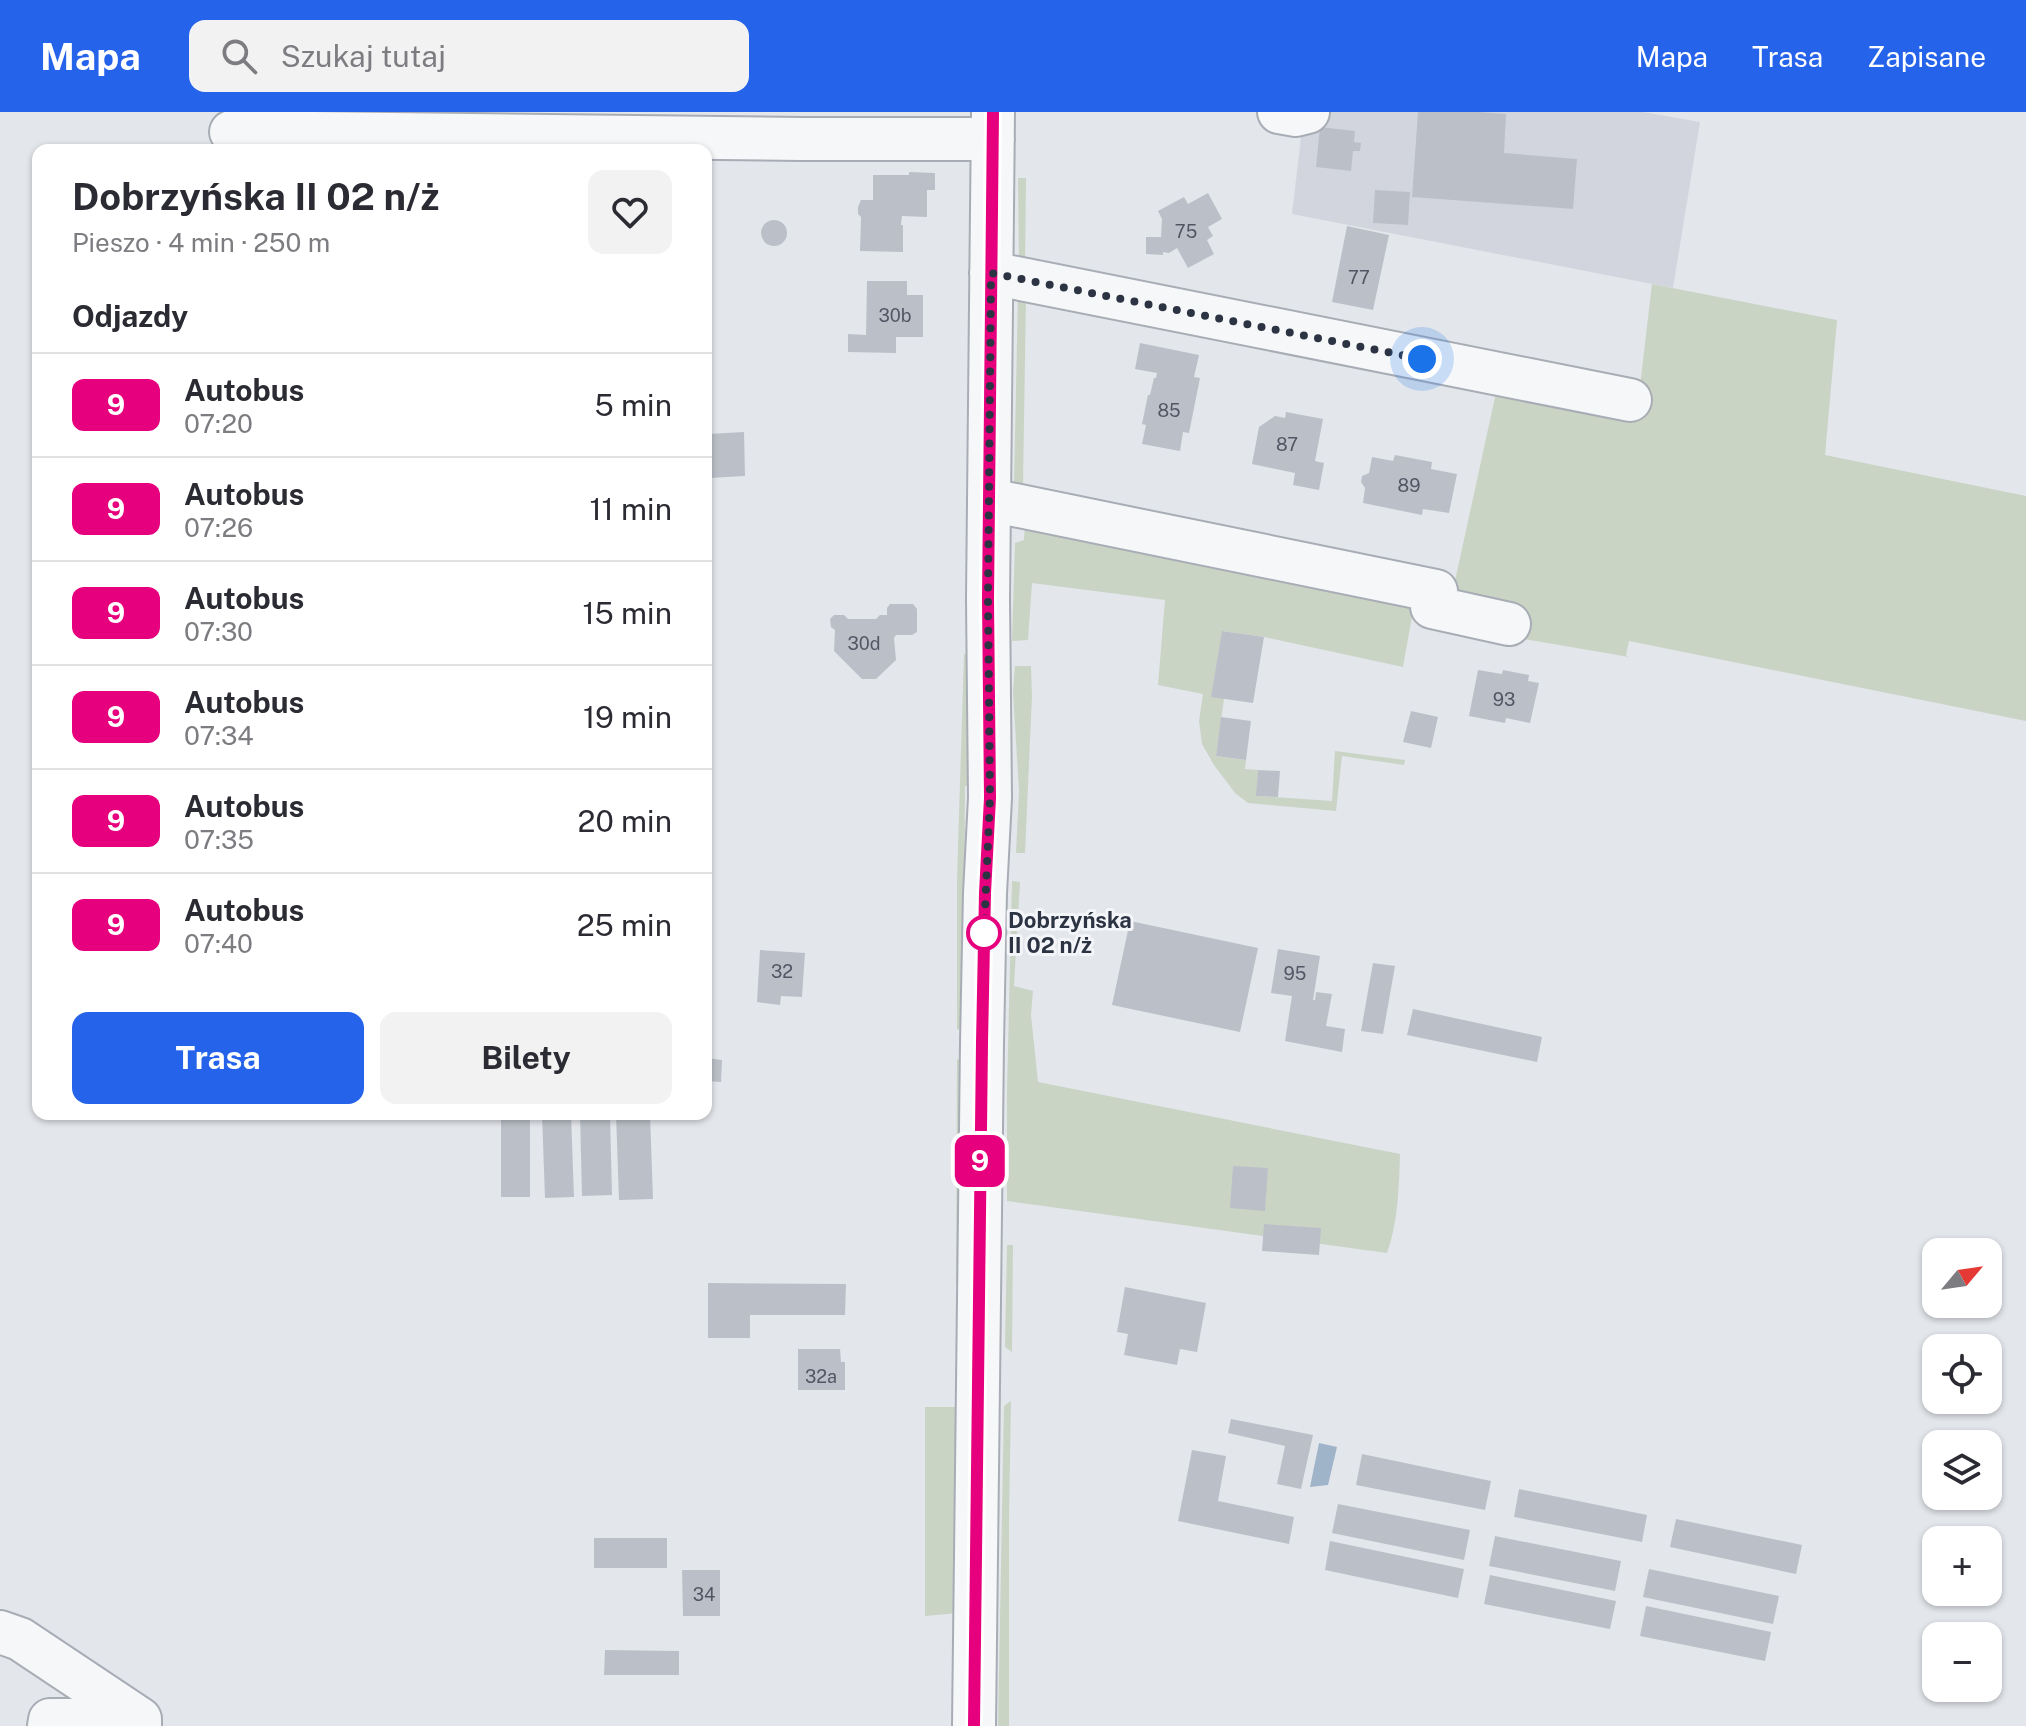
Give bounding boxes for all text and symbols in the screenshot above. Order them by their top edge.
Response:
search box [189,20,749,92]
text: Mapa [40,34,141,79]
icon: search [217,34,261,78]
text: Szukaj tutaj [281,38,446,74]
text: Mapa [1636,40,1708,73]
text: Trasa [1752,40,1823,73]
text: Zapisane [1867,40,1986,73]
button: heart [588,170,672,254]
text: Dobrzyńska II 02 n/ż [72,174,439,219]
house number: 75 [1175,221,1197,242]
text: Pieszo · 4 min · 250 m [72,227,330,258]
house number: 77 [1348,267,1370,288]
text: Odjazdy [72,298,188,334]
house number: 30b [879,305,911,326]
your location [1402,339,1442,379]
text: Autobus [184,372,304,408]
text: 5 min [595,387,672,423]
text: 9 [107,388,125,421]
house number: 85 [1157,400,1181,421]
text: 07:20 [184,408,253,439]
house number: 87 [1276,434,1298,455]
house number: 89 [1398,475,1420,496]
text: Autobus [184,476,304,512]
text: 11 min [589,491,672,527]
text: 9 [107,492,125,525]
text: 07:26 [184,512,253,543]
text: Autobus [184,580,304,616]
text: 15 min [582,595,672,631]
text: 9 [107,596,125,629]
text: 07:30 [184,616,253,647]
house number: 30d [848,633,880,654]
text: Autobus [184,684,304,720]
house number: 93 [1493,689,1515,710]
text: 19 min [583,699,672,735]
text: 9 [107,700,125,733]
text: 07:34 [184,720,254,751]
text: Autobus [184,788,304,824]
text: 20 min [578,803,672,839]
text: 9 [107,804,125,837]
text: 07:35 [184,824,254,855]
text: Autobus [184,892,304,928]
text: 25 min [577,907,672,943]
place label: Dobrzyńska II 02 n/ż [1008,907,1132,958]
text: 9 [107,908,125,941]
marker: Dobrzyńska II 02 n/ż [967,916,1001,950]
text: 07:40 [184,928,253,959]
house number: 32 [771,961,793,982]
house number: 95 [1284,963,1306,984]
button: Trasa [72,1012,364,1104]
button: Bilety [380,1012,672,1104]
line badge: 9 [954,1135,1006,1187]
text: 9 [971,1144,989,1177]
north arrow [1922,1238,2002,1318]
map controls [1922,1238,2002,1702]
button: locate [1922,1334,2002,1414]
house number: 32a [805,1366,837,1387]
button: layers [1922,1430,2002,1510]
button: + [1922,1526,2002,1606]
house number: 34 [693,1584,715,1605]
button: − [1922,1622,2002,1702]

